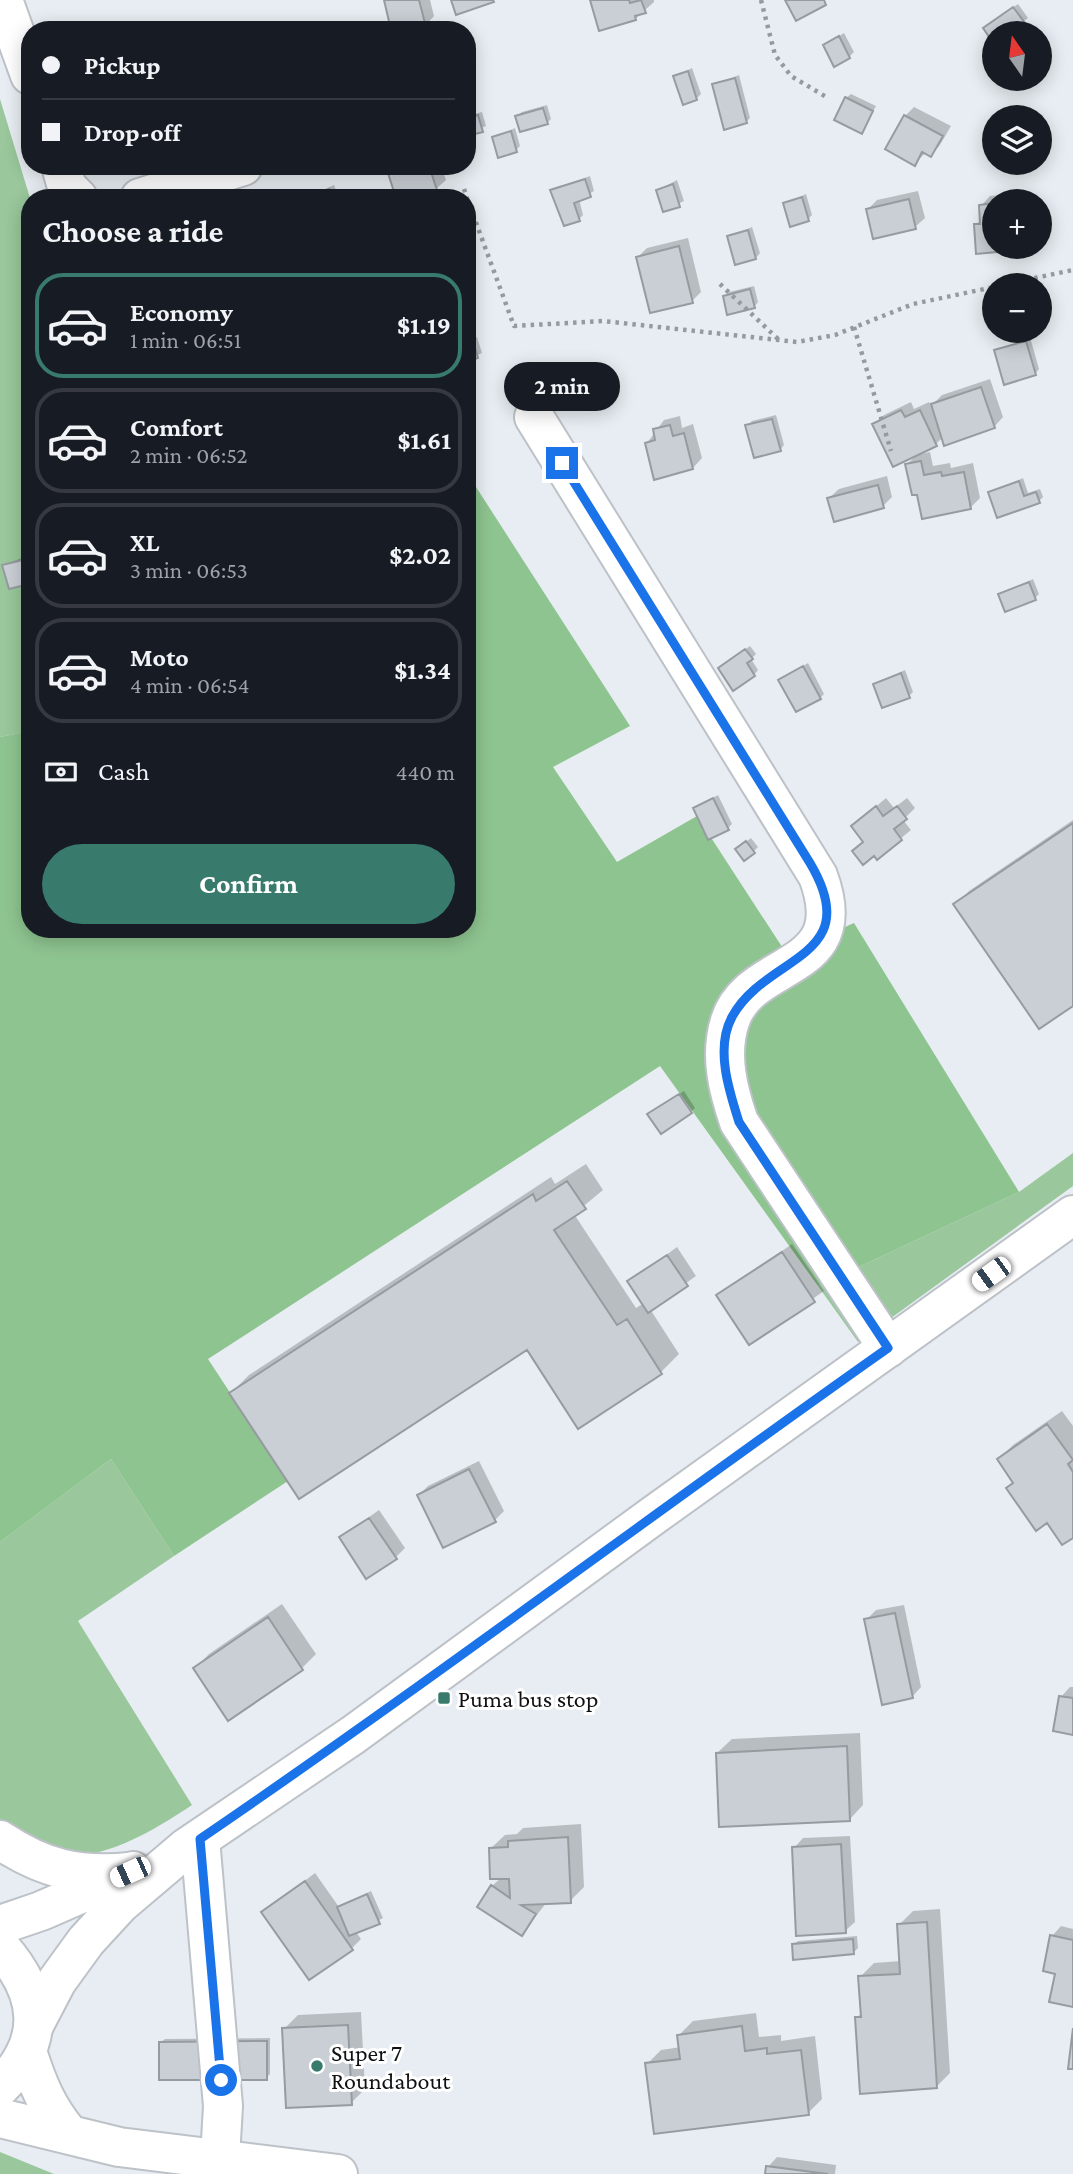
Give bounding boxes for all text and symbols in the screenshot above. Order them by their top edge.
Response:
north arrow [982,21,1052,91]
map controls [982,21,1052,343]
text: Pickup [84,51,161,80]
button: layers [982,105,1052,175]
text: Drop-off [84,118,181,147]
button: + [982,189,1052,259]
text: Choose a ride [42,213,223,249]
button: − [982,273,1052,343]
icon: car [46,294,109,357]
text: Economy [130,298,233,327]
text: $1.19 [397,311,451,340]
text: 1 min · 06:51 [130,327,241,353]
callout: 2 min [504,362,620,410]
text: 2 min [534,373,590,399]
icon: car [46,409,109,472]
text: Comfort [130,413,223,442]
text: $1.61 [397,426,451,455]
text: 2 min · 06:52 [130,442,247,468]
route end [546,447,578,479]
icon: car [46,524,109,587]
text: XL [130,528,159,557]
text: $2.02 [389,541,451,570]
text: 3 min · 06:53 [130,557,248,583]
icon: car [46,639,109,702]
text: Moto [130,643,189,672]
text: $1.34 [394,656,451,685]
text: 4 min · 06:54 [130,672,250,698]
icon: cash [42,753,80,791]
text: Cash [98,757,149,786]
text: 440 m [396,759,455,785]
button: Confirm [42,844,455,924]
car [968,1253,1015,1295]
place label: Puma bus stop [458,1685,598,1712]
marker: Puma bus stop [436,1690,452,1706]
car [107,1854,154,1890]
place label: Super 7 Roundabout [331,2039,451,2094]
marker: Super 7 Roundabout [309,2058,325,2074]
route start [205,2064,237,2096]

